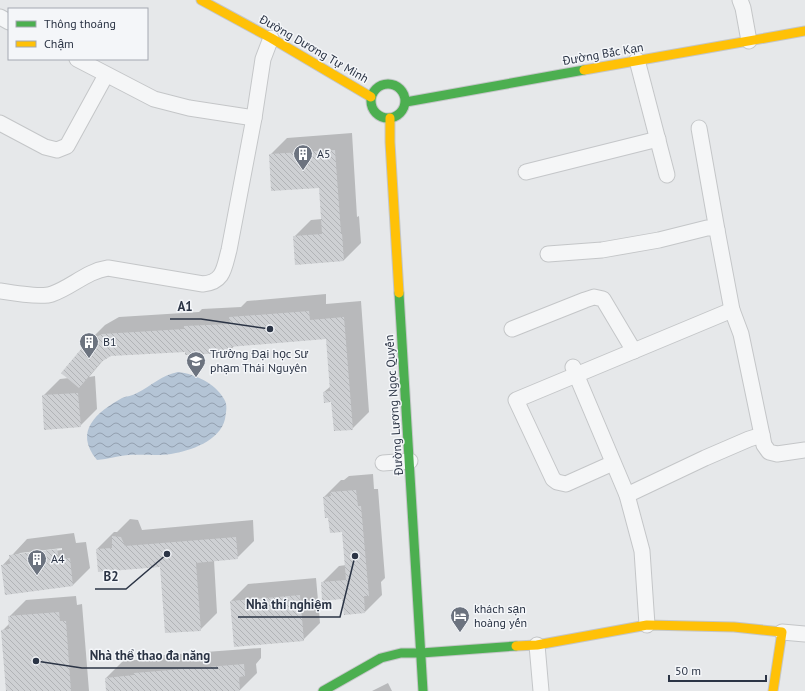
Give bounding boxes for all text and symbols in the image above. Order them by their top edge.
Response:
legend [8,8,148,60]
street label: Đường Dương Tự Minh [256,11,371,86]
text: Thông thoáng [44,16,116,31]
text: Chậm [44,36,74,51]
street label: Đường Bắc Kạn [560,39,645,68]
building icon: A5 [292,143,314,171]
place label: A5 [317,146,331,161]
callout: A1 [170,294,201,319]
text: A1 [177,298,193,315]
building icon: B1 [78,331,100,359]
place label: B1 [103,334,117,349]
street label: Đường Lương Ngọc Quyến [381,334,406,477]
place label: Trường Đại học Sư phạm Thái Nguyên [210,346,309,375]
school or university icon: Trường Đại học Sư phạm Thái Nguyên [185,350,207,378]
building icon: A4 [26,548,48,576]
place label: A4 [51,551,65,566]
callout: B2 [95,564,126,589]
text: B2 [103,568,119,585]
callout: Nhà thí nghiệm [238,592,340,617]
text: Nhà thí nghiệm [246,596,332,613]
place label: khách sạn hoàng yến [474,601,527,630]
hotel icon: khách sạn hoàng yến [449,605,471,633]
callout: Nhà thể thao đa năng [82,643,218,668]
text: Nhà thể thao đa năng [90,647,210,664]
scale bar [669,657,766,683]
text: 50 m [675,663,701,678]

